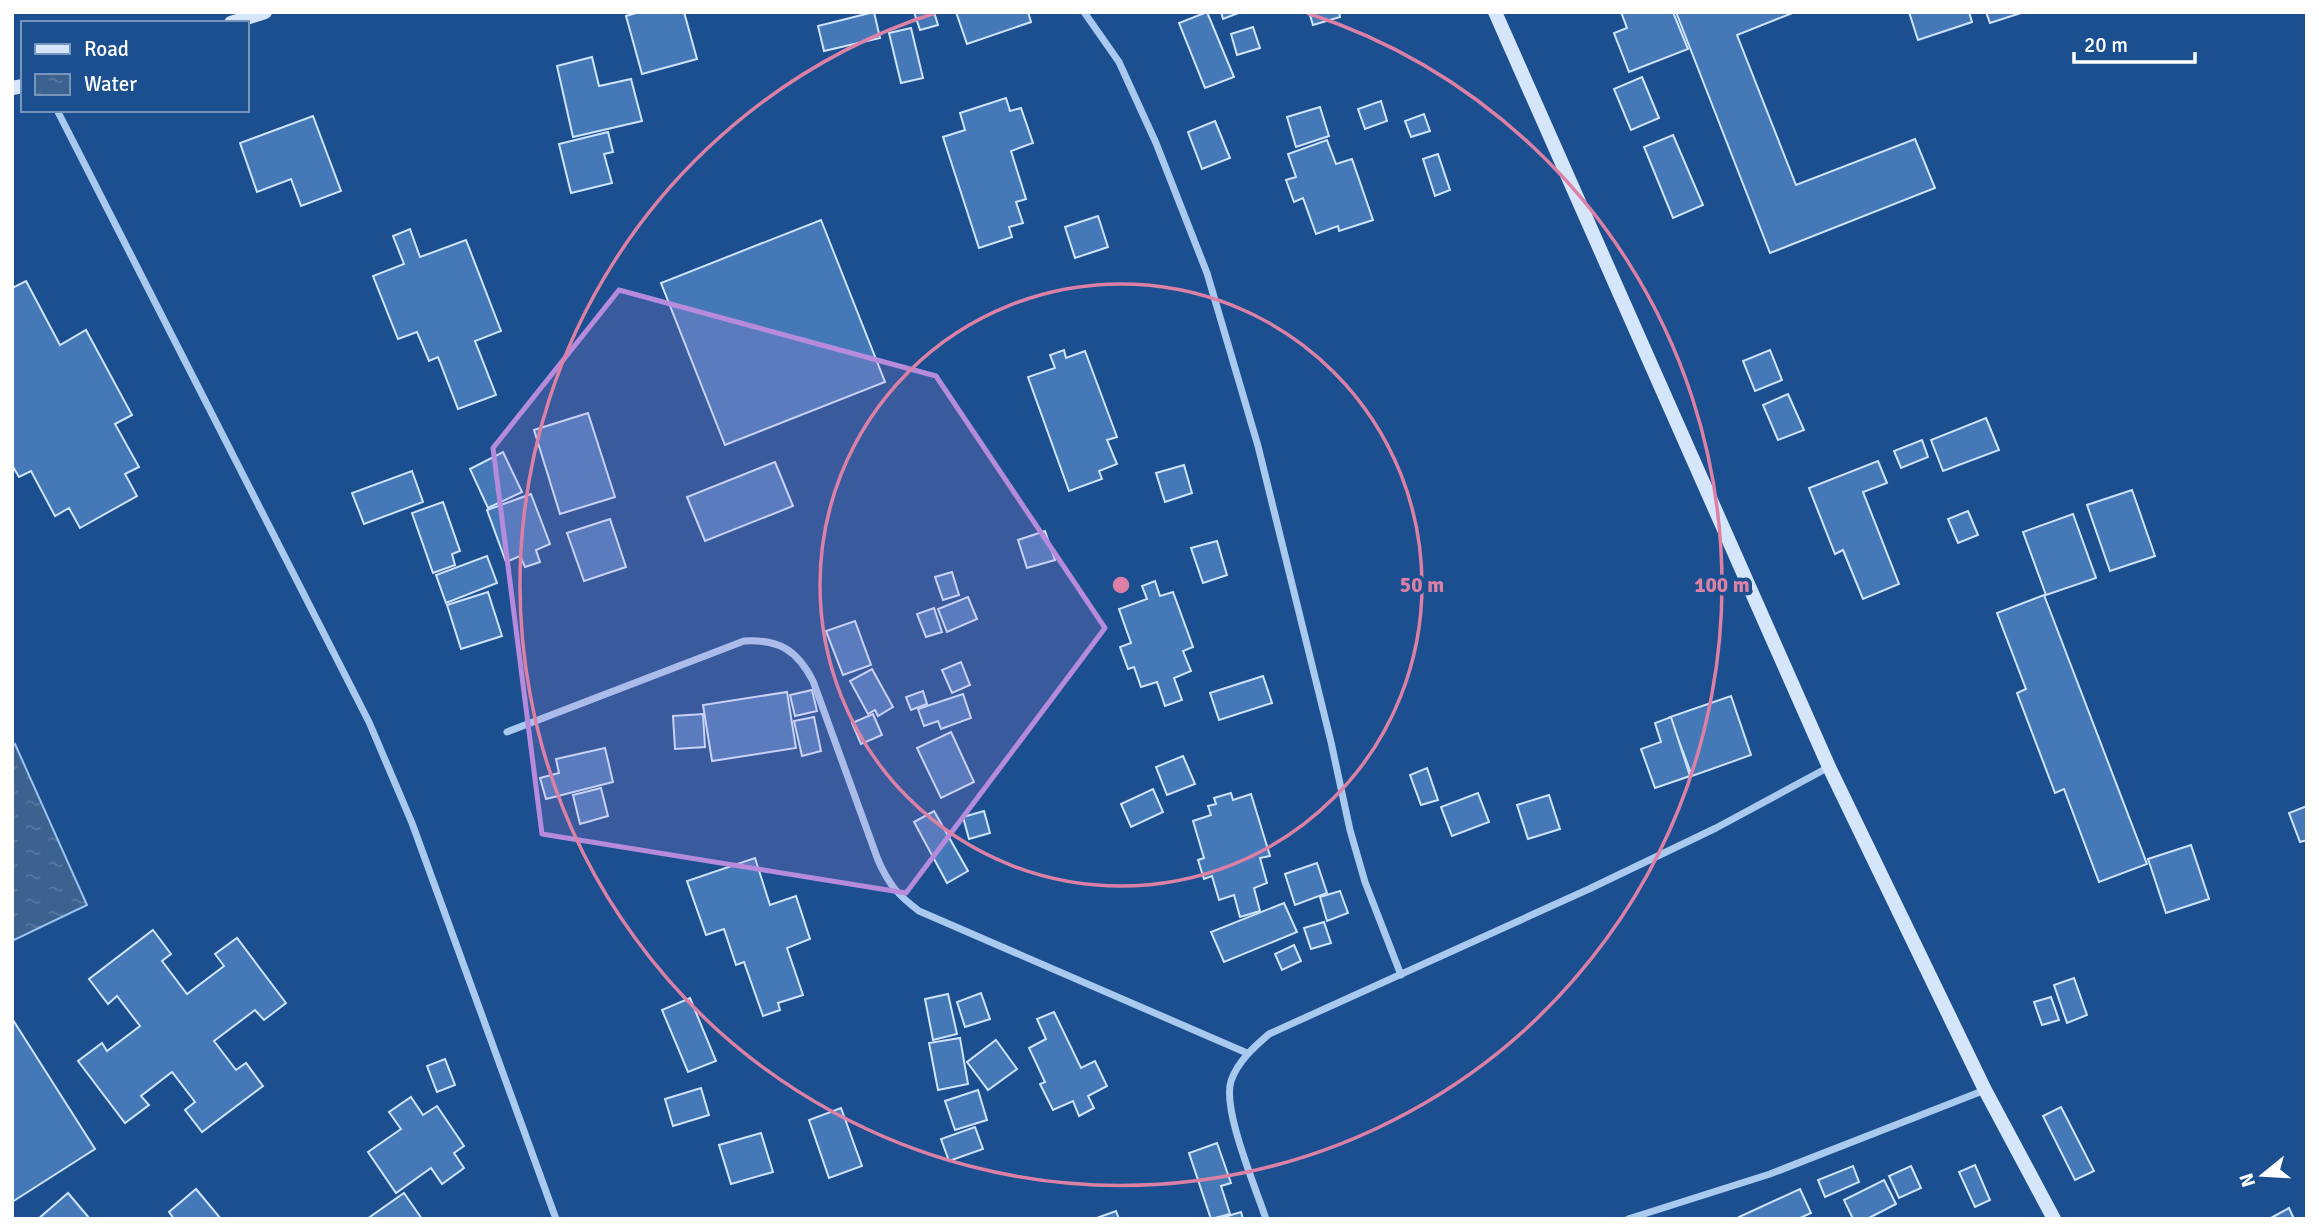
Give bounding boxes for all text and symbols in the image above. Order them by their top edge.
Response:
legend [21,21,248,112]
scale bar [2074,21,2195,65]
text: 20 m [2084,32,2128,58]
text: Road [84,36,129,62]
text: Water [84,71,137,97]
text: 50 m [1400,572,1444,598]
text: 100 m [1694,572,1750,598]
centre of rings [1109,573,1133,597]
north arrow [2228,1140,2298,1210]
text: N [2234,1170,2261,1190]

